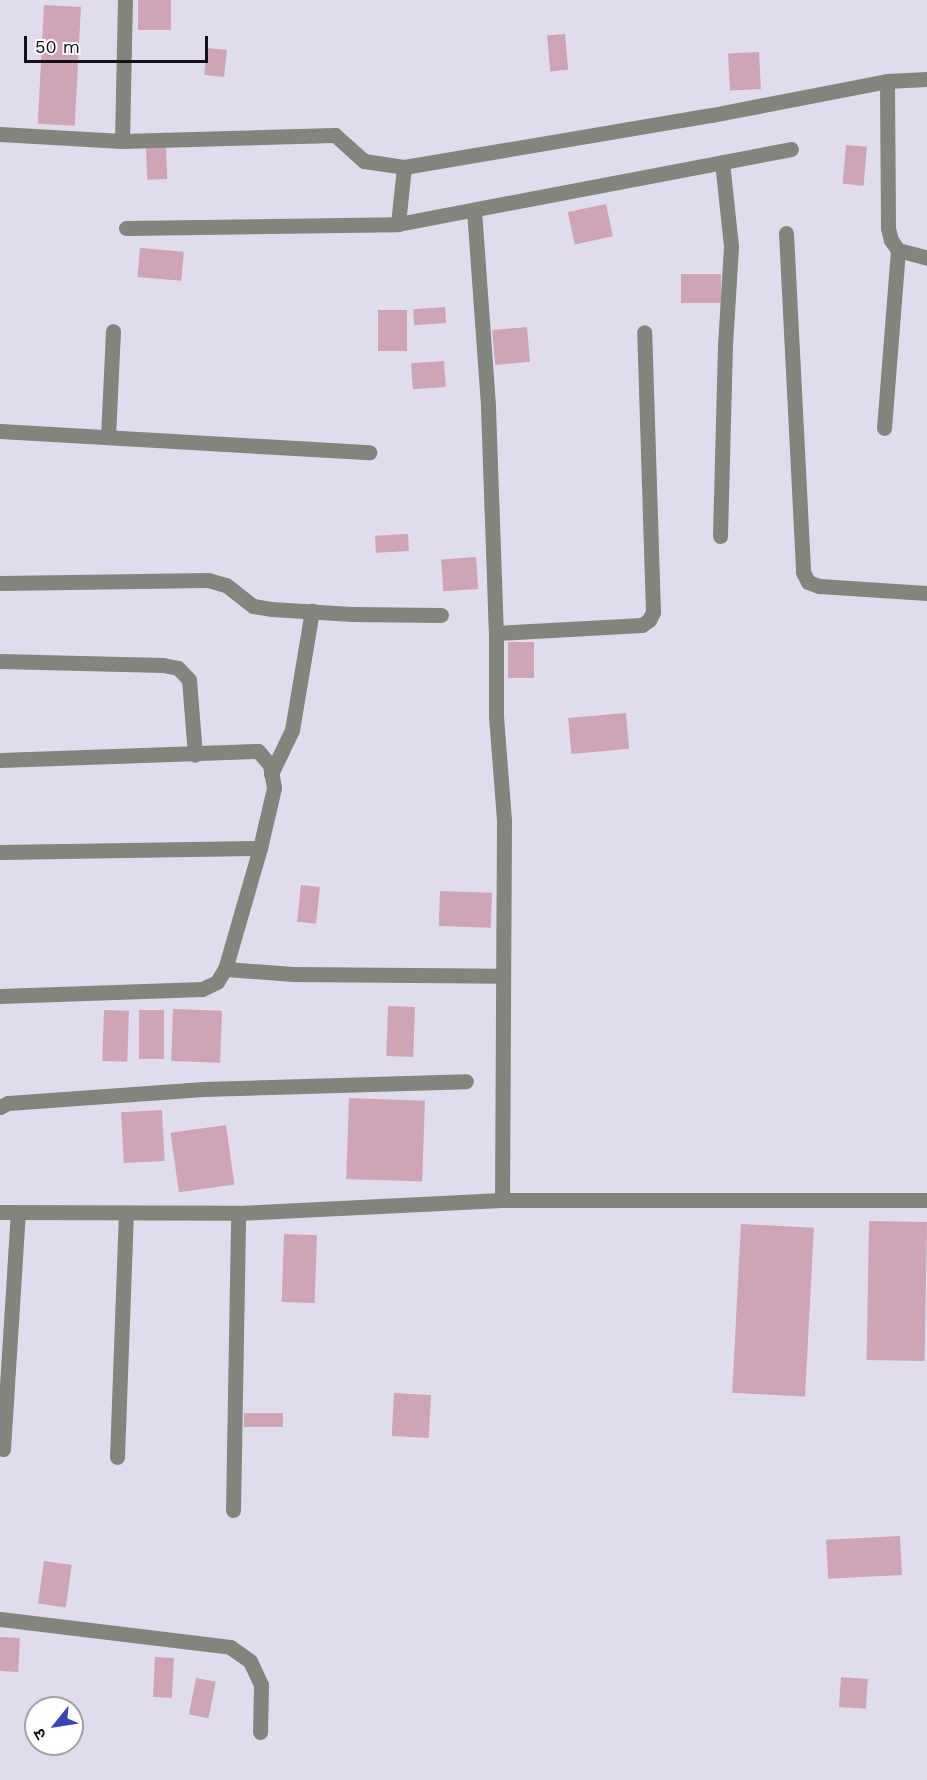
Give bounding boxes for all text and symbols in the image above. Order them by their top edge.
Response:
scale bar [27,24,212,62]
text: 50 m [35,36,80,57]
north arrow [24,1696,84,1756]
text: उ [29,1725,50,1743]

